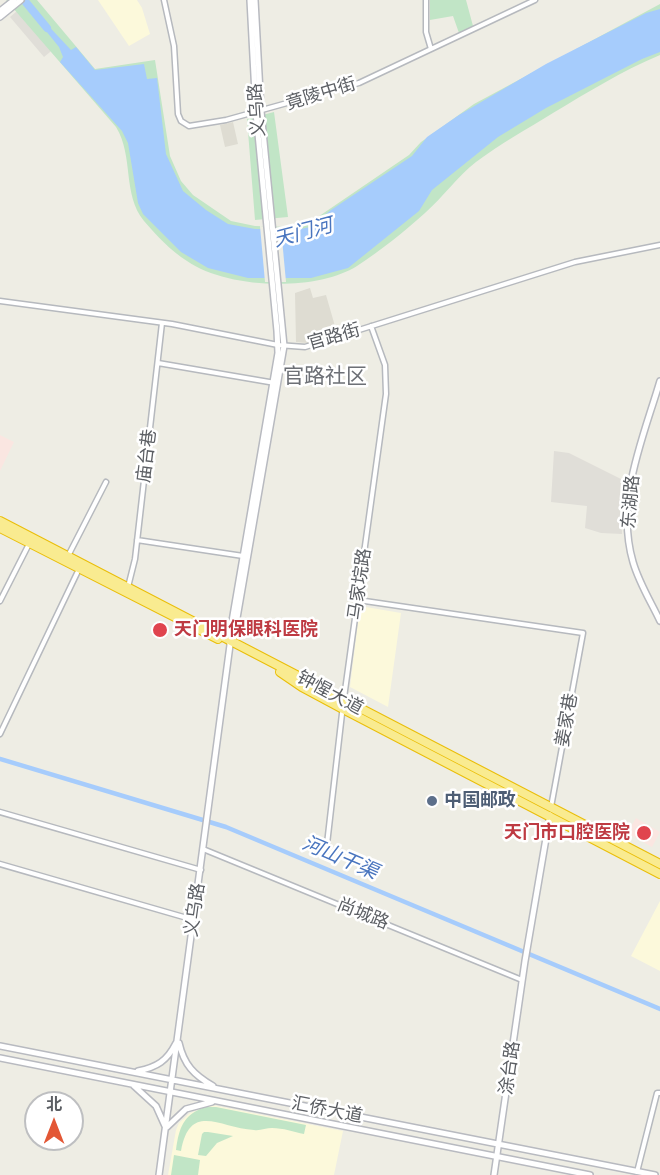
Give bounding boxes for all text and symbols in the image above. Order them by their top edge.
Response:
street label: 竟陵中街 [283,73,359,115]
street label: 义乌路 [244,82,270,138]
water label: 天门河 [271,214,335,252]
street label: 官路街 [305,319,363,355]
district label: 官路社区 [283,364,367,390]
street label: 庙台巷 [133,428,161,484]
street label: 东湖路 [618,474,644,530]
street label: 马家垸路 [344,547,376,621]
place label: 天门明保眼科医院 [174,619,318,641]
marker: 天门明保眼科医院 [151,621,169,639]
street label: 钟惺大道 [293,667,367,719]
street label: 姜家巷 [552,692,582,748]
place label: 中国邮政 [444,790,516,812]
marker: 中国邮政 [425,794,439,808]
place label: 天门市口腔医院 [504,822,630,844]
marker: 天门市口腔医院 [635,824,653,842]
water label: 河山干渠 [298,831,382,885]
street label: 义乌路 [181,882,209,938]
street label: 尚城路 [334,894,392,934]
street label: 涂台路 [496,1040,524,1096]
north arrow [24,1091,84,1151]
street label: 汇侨大道 [290,1093,364,1127]
text: 北 [46,1095,62,1114]

